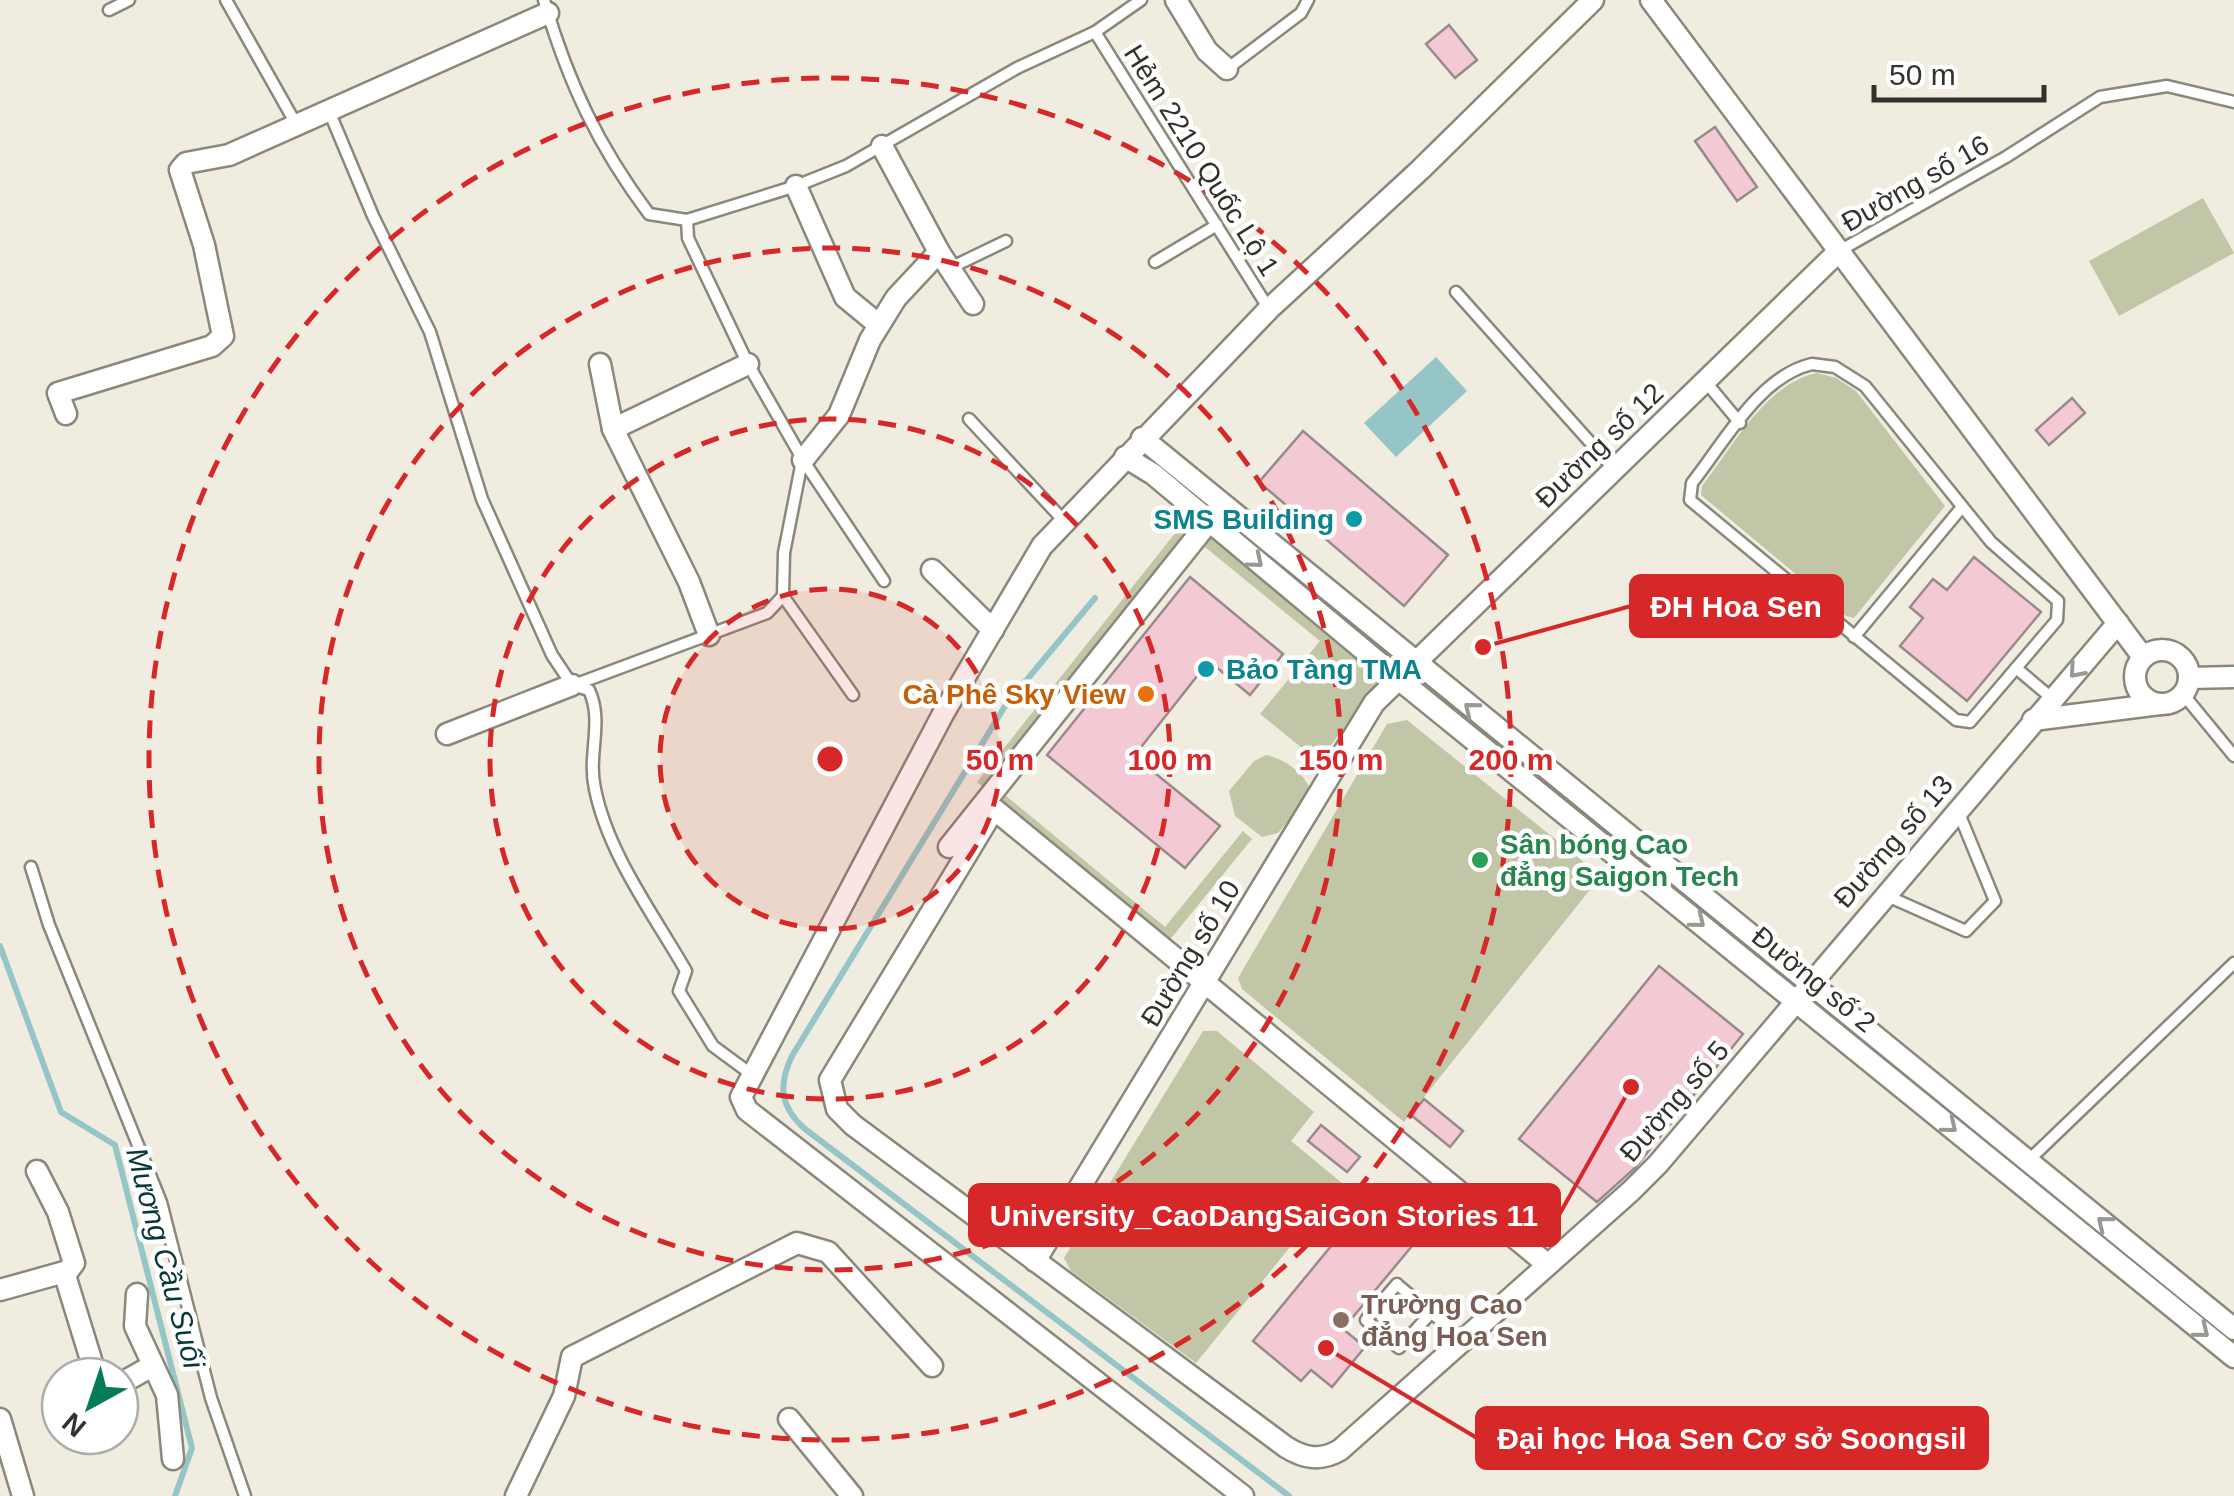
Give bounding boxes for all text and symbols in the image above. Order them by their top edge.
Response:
street label: Hẻm 2210 Quốc Lộ 1 [1118,39,1285,281]
scale bar [1874,40,2044,102]
text: 50 m [1889,58,1956,91]
street label: Đường số 16 [1836,129,1994,238]
street label: Đường số 12 [1529,377,1669,514]
place label: SMS Building [1154,504,1334,535]
marker: SMS Building [1343,508,1365,530]
one-way arrow [1245,549,1263,567]
callout: ĐH Hoa Sen [1631,576,1842,636]
text: ĐH Hoa Sen [1650,590,1822,623]
place label: Bảo Tàng TMA [1226,654,1422,685]
marker: Bảo Tàng TMA [1195,658,1217,680]
one-way arrow [2069,660,2087,678]
place label: Cà Phê Sky View [902,679,1126,710]
marker: Cà Phê Sky View [1135,683,1157,705]
one-way arrow [1465,703,1483,721]
centre of rings [812,741,848,777]
text: 50 m [966,743,1034,776]
text: 100 m [1127,743,1213,776]
text: 150 m [1298,743,1384,776]
text: 200 m [1468,743,1554,776]
street label: Đường số 13 [1828,769,1959,914]
place label: Sân bóng Cao đẳng Saigon Tech [1500,829,1739,892]
marker: Sân bóng Cao đẳng Saigon Tech [1469,849,1491,871]
street label: Đường số 10 [1135,875,1246,1032]
one-way arrow [1687,909,1705,927]
street label: Đường số 2 [1746,920,1881,1038]
street label: Đường số 5 [1614,1035,1735,1168]
one-way arrow [1939,1114,1957,1132]
water label: Mương Cầu Suối [120,1144,211,1373]
callout: University_CaoDangSaiGon Stories 11 [970,1185,1559,1245]
text: University_CaoDangSaiGon Stories 11 [990,1199,1538,1232]
one-way arrow [2098,1217,2116,1235]
place label: Trường Cao đẳng Hoa Sen [1361,1289,1548,1352]
marker: Trường Cao đẳng Hoa Sen [1330,1309,1352,1331]
one-way arrow [2191,1319,2209,1337]
north arrow [40,1356,140,1456]
text: N [57,1406,92,1443]
callout: Đại học Hoa Sen Cơ sở Soongsil [1477,1408,1987,1468]
text: Đại học Hoa Sen Cơ sở Soongsil [1497,1422,1967,1455]

